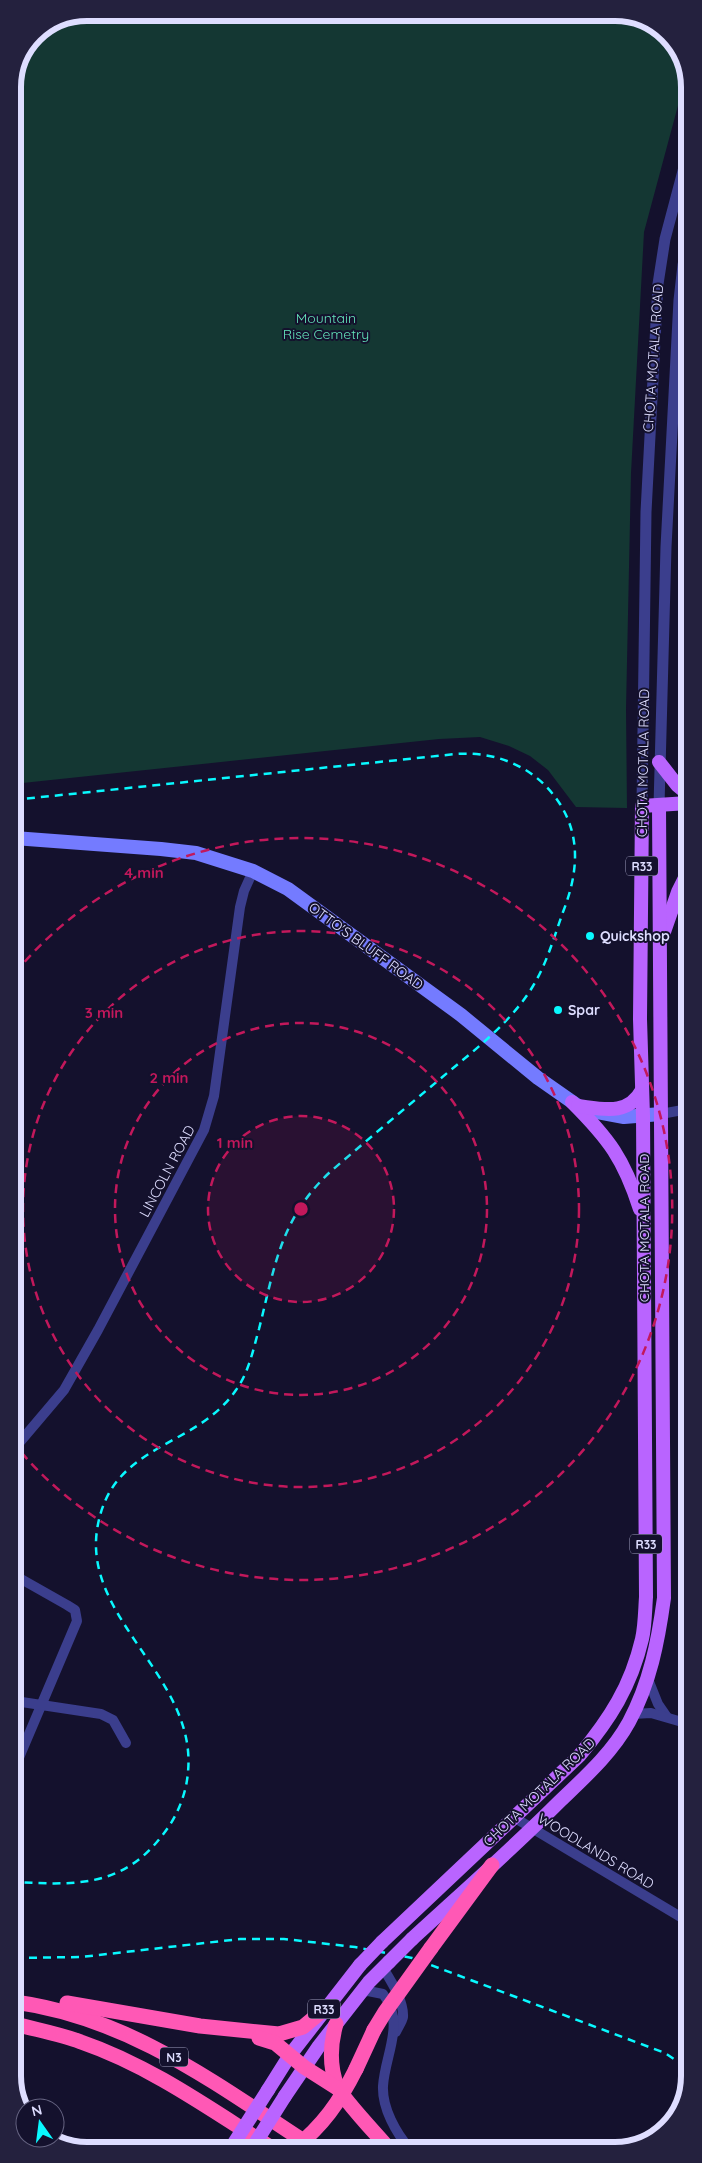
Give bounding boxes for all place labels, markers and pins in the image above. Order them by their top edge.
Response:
place label: Quickshop [600,927,670,945]
marker: Quickshop [584,930,596,942]
place label: Spar [568,1001,600,1019]
marker: Spar [552,1004,564,1016]
centre of rings [292,1200,310,1218]

